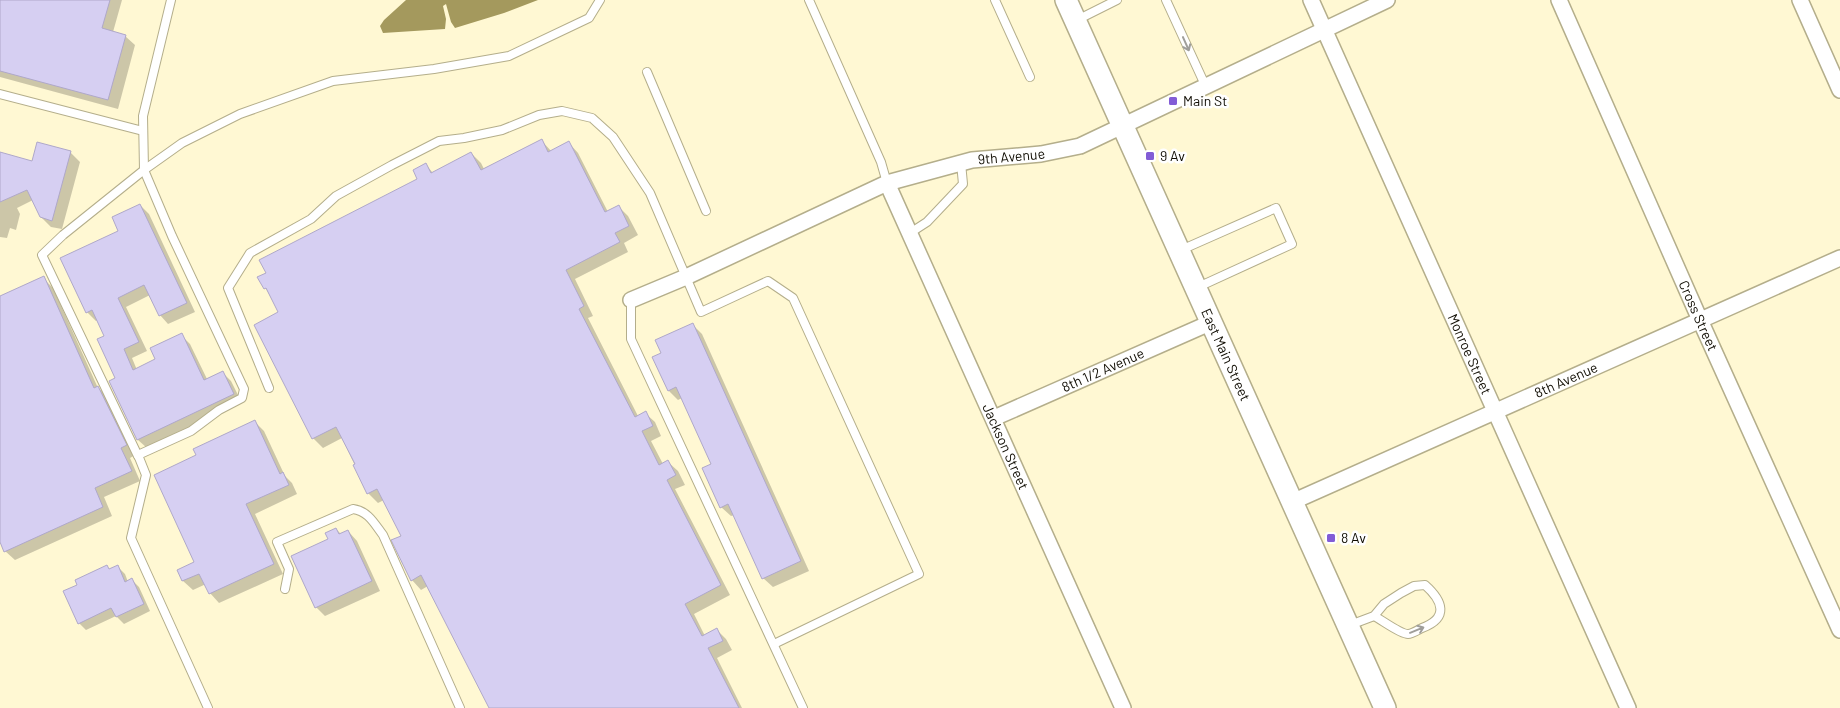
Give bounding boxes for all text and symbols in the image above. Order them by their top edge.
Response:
one-way arrow [1181,36,1191,51]
place label: Main St [1183,92,1227,109]
marker: Main St [1167,95,1179,107]
street label: 9th Avenue [977,144,1046,167]
place label: 9 Av [1160,147,1185,164]
marker: 9 Av [1144,150,1156,162]
street label: Cross Street [1676,278,1722,353]
street label: East Main Street [1198,306,1254,403]
street label: Monroe Street [1445,311,1495,397]
street label: 8th 1/2 Avenue [1059,344,1146,395]
street label: 8th Avenue [1532,358,1600,401]
street label: Jackson Street [979,401,1033,492]
place label: 8 Av [1341,529,1366,546]
marker: 8 Av [1325,532,1337,544]
one-way arrow [1409,625,1424,635]

